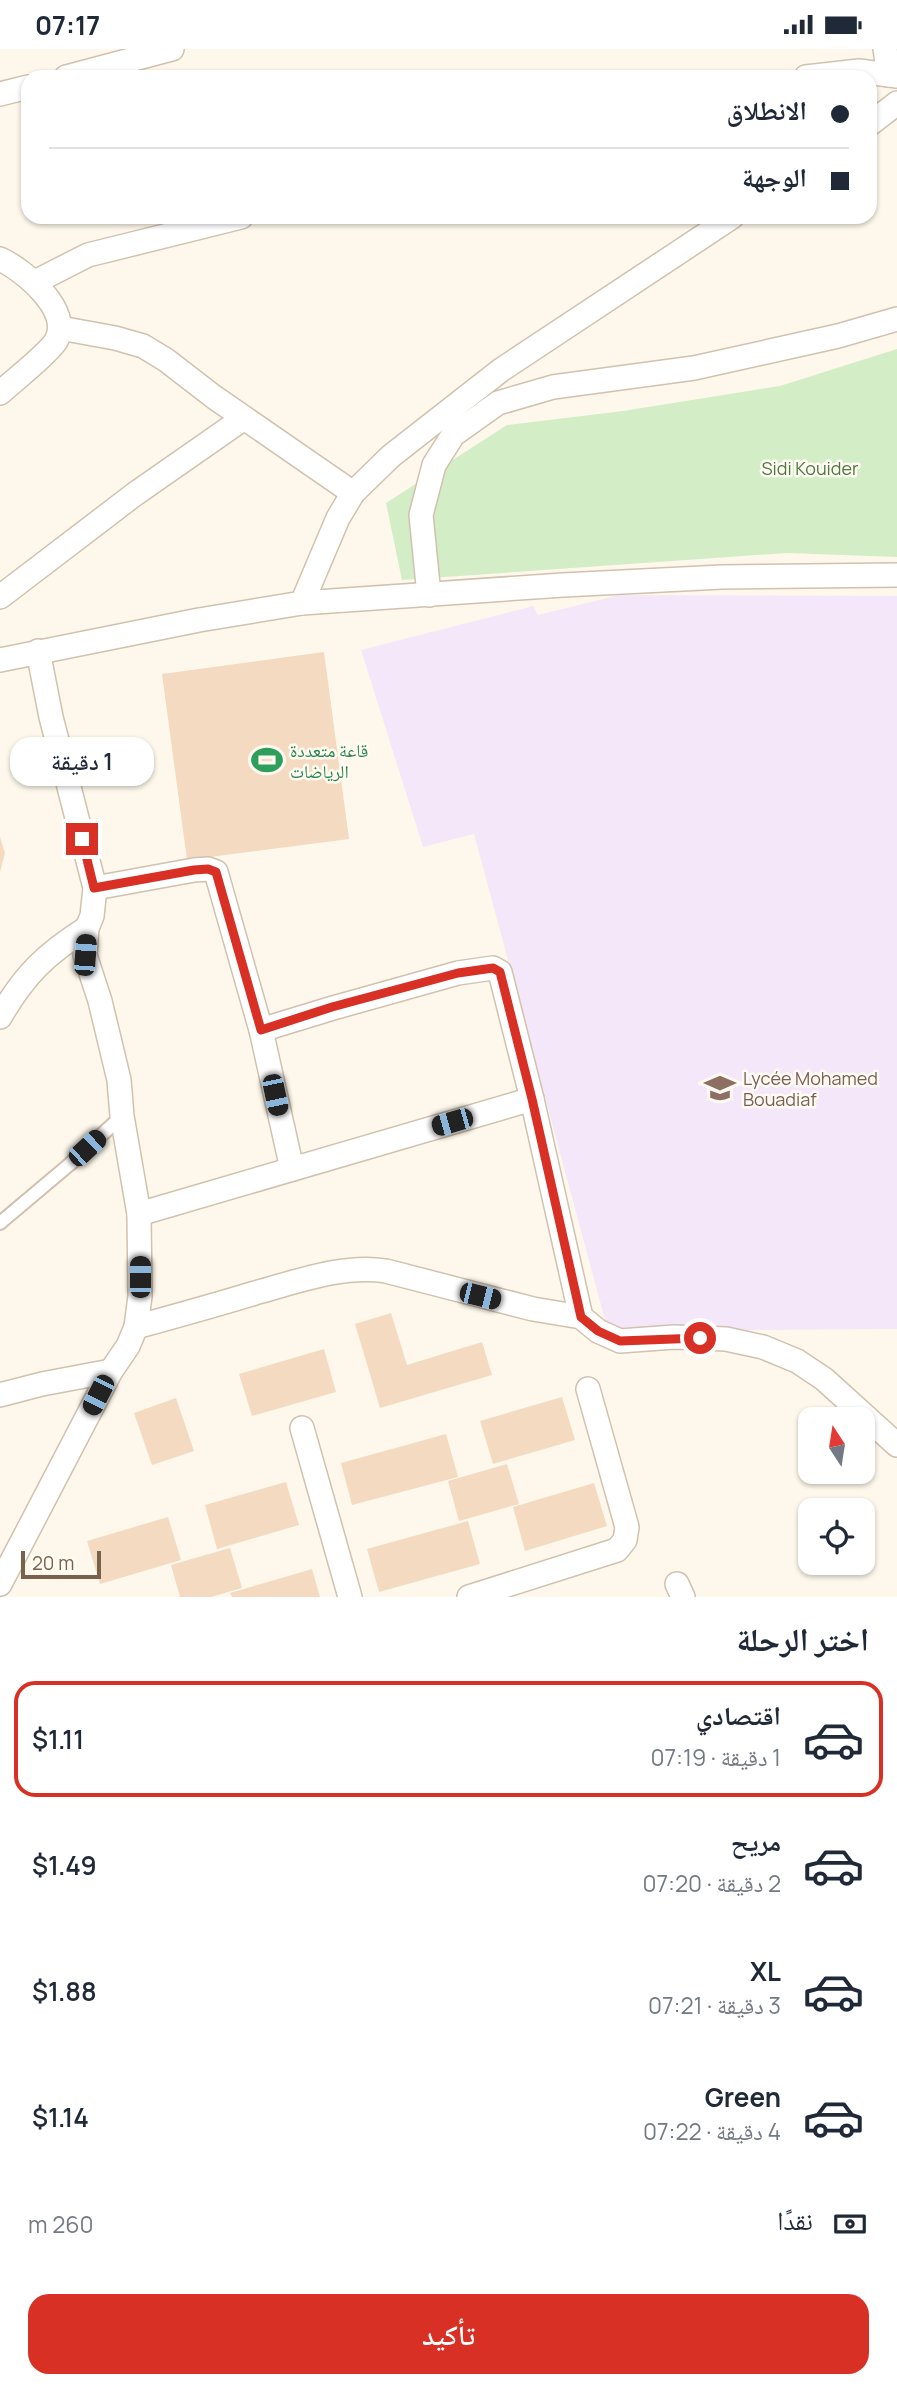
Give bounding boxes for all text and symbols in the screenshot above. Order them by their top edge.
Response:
text: 07:17 [35,7,100,43]
text: الانطلاق [727,92,807,128]
text: الوجهة [742,159,807,195]
park label: Sidi Kouider [762,456,859,480]
callout: 1 دقيقة [10,737,154,787]
place label: قاعة متعددة الرياضات [290,738,368,783]
sports icon: قاعة متعددة الرياضات [250,743,284,777]
text: 1 دقيقة [51,745,113,777]
route end [66,823,98,855]
car [74,933,97,977]
place label: Lycée Mohamed Bouadiaf [743,1066,878,1111]
school or university icon: Lycée Mohamed Bouadiaf [703,1071,737,1105]
car [261,1072,290,1118]
car [429,1106,476,1138]
car [65,1126,110,1170]
car [130,1256,151,1298]
car [458,1281,503,1311]
route start [684,1322,716,1354]
car [80,1372,117,1418]
north arrow [798,1407,875,1484]
map controls [798,1407,875,1575]
button: locate [798,1498,875,1575]
scale bar [21,1548,102,1580]
text: 20 m [32,1550,74,1576]
text: اختر الرحلة [736,1617,869,1661]
text: اقتصادي [696,1697,781,1733]
icon: car [802,1708,865,1771]
text: $1.11 [32,1721,84,1757]
text: 1 دقيقة · 07:19 [651,1741,781,1773]
text: مريح [731,1823,781,1859]
icon: car [802,1834,865,1897]
text: $1.49 [32,1847,97,1883]
text: 2 دقيقة · 07:20 [643,1867,781,1899]
text: XL [750,1953,781,1989]
icon: car [802,1960,865,2023]
text: $1.88 [32,1973,97,2009]
text: 3 دقيقة · 07:21 [648,1989,781,2021]
text: Green [705,2079,781,2115]
icon: car [802,2086,865,2149]
text: $1.14 [32,2099,89,2135]
text: 4 دقيقة · 07:22 [643,2115,781,2147]
text: نقدًا [777,2202,813,2238]
icon: cash [831,2205,869,2243]
text: 260 m [28,2208,94,2240]
button: تأكيد [28,2294,869,2374]

